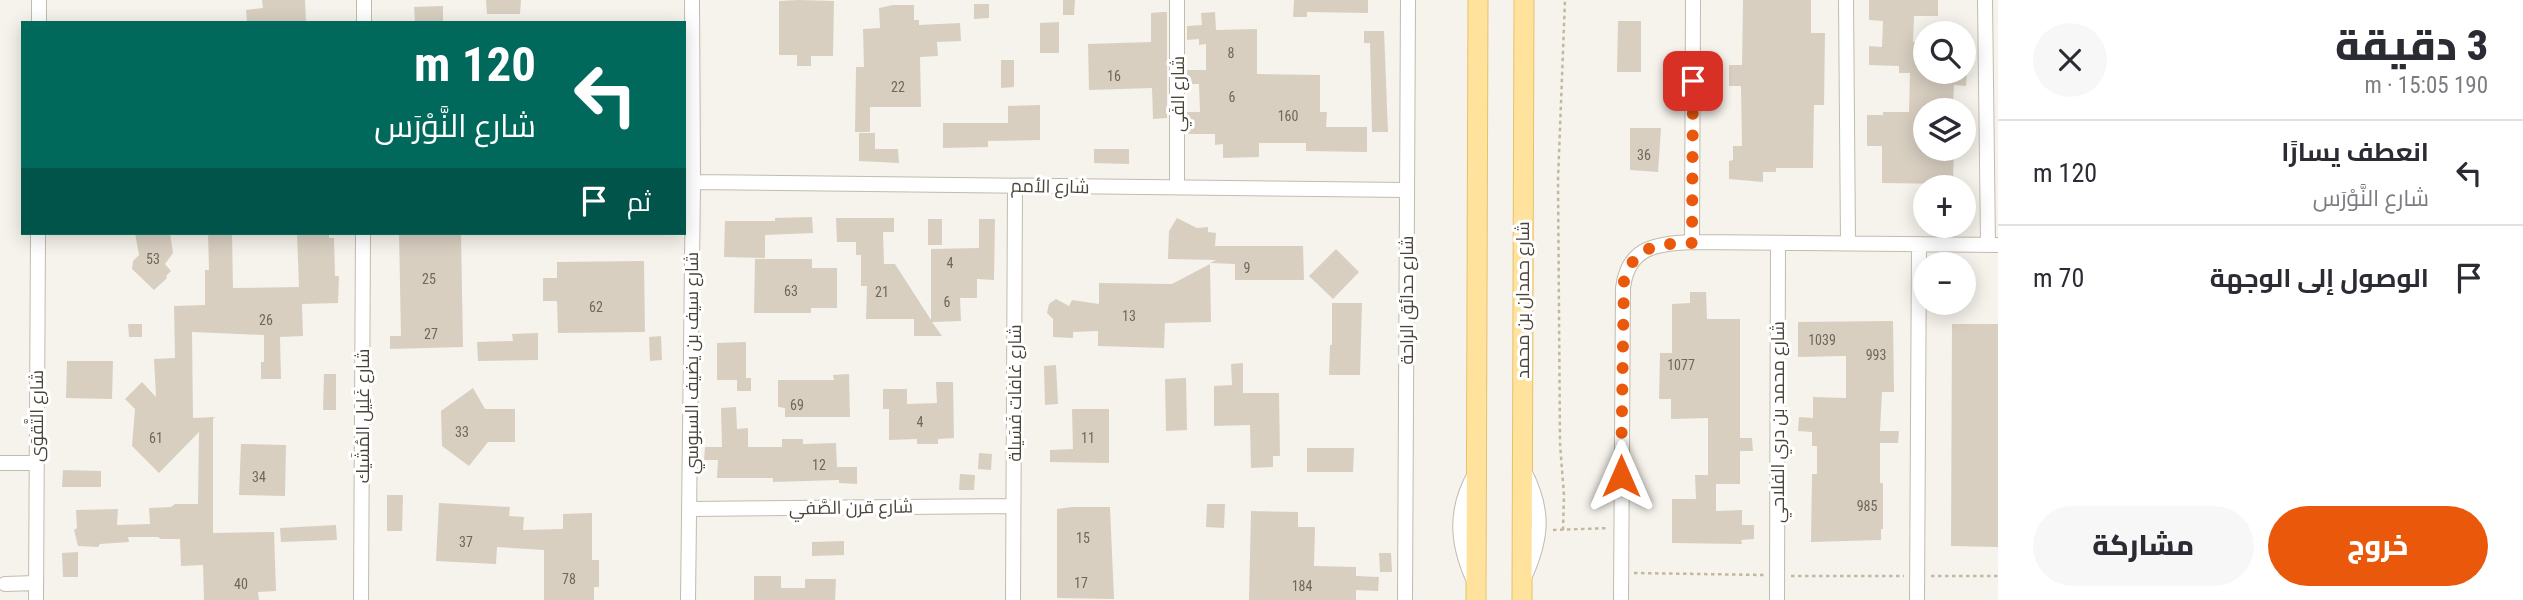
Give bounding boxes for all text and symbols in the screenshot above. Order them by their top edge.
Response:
map controls [1913,21,1976,315]
button: search [1913,21,1976,84]
text: 3 دقيقة [2335,21,2488,70]
button: close [2033,23,2107,97]
text: 120 m [414,36,536,93]
house number: 8 [1228,45,1235,61]
icon: left [560,49,651,140]
pin [1663,51,1723,111]
street label: شارع الفَي [1167,56,1192,132]
icon: arrive [1674,62,1712,100]
house number: 16 [1107,68,1121,84]
text: 190 m · 15:05 [2364,72,2488,99]
house number: 22 [891,79,905,95]
house number: 6 [1229,89,1236,105]
button: layers [1913,98,1976,161]
text: شارع النَّوْرَس [374,107,536,145]
house number: 160 [1278,108,1298,124]
text: انعطف يسارًا [2281,137,2429,167]
house number: 36 [1637,147,1651,163]
icon: left [2450,154,2488,192]
text: 120 m [2033,158,2097,188]
street label: شارع الأمم [1010,175,1090,199]
button: + [1913,175,1976,238]
icon: arrive [575,182,613,220]
text: شارع النَّوْرَس [2313,185,2429,212]
text: ثم [627,187,651,217]
street label: شارع حمدان بن محمد [1512,221,1535,379]
street label: شارع حدائق الراحة [1396,236,1419,364]
house number: 53 [146,251,160,267]
street label: شارع سيف بن يضيف السبوسي [681,252,705,474]
button: − [1913,252,1976,315]
house number: 4 [947,255,954,271]
icon: arrive [2450,259,2488,297]
house number: 9 [1244,260,1250,276]
text: 70 m [2033,263,2084,293]
text: الوصول إلى الوجهة [2210,263,2429,293]
house number: 25 [422,271,436,287]
house number: 63 [784,283,798,299]
house number: 21 [875,284,889,300]
house number: 6 [944,294,951,310]
house number: 62 [589,299,603,315]
house number: 13 [1122,308,1136,324]
house number: 26 [259,312,273,328]
street label: شارع محمد بن دري الفلاحي [1767,321,1792,523]
street label: شارع غافات فَسَيلة [1004,324,1027,462]
house number: 27 [424,326,438,342]
house number: 1039 [1808,332,1836,348]
house number: 993 [1866,347,1886,363]
street label: شارع غَلِيل المُشَيك [351,349,375,483]
house number: 1077 [1667,357,1695,373]
street label: شارع التَّقوَى [24,370,49,462]
house number: 69 [790,397,804,413]
house number: 4 [917,414,924,430]
house number: 33 [455,424,469,440]
house number: 61 [149,430,163,446]
house number: 11 [1081,430,1095,446]
position arrow [1584,439,1658,513]
house number: 12 [812,457,826,473]
house number: 34 [252,469,266,485]
street label: شارع قرن الصَّفي [789,495,913,523]
house number: 985 [1857,498,1877,514]
button: مشاركة [2033,506,2254,586]
button: خروج [2268,506,2488,586]
house number: 15 [1076,530,1090,546]
house number: 37 [459,534,473,550]
house number: 78 [562,571,576,587]
house number: 17 [1074,575,1088,591]
house number: 40 [234,576,248,592]
house number: 184 [1292,578,1312,594]

